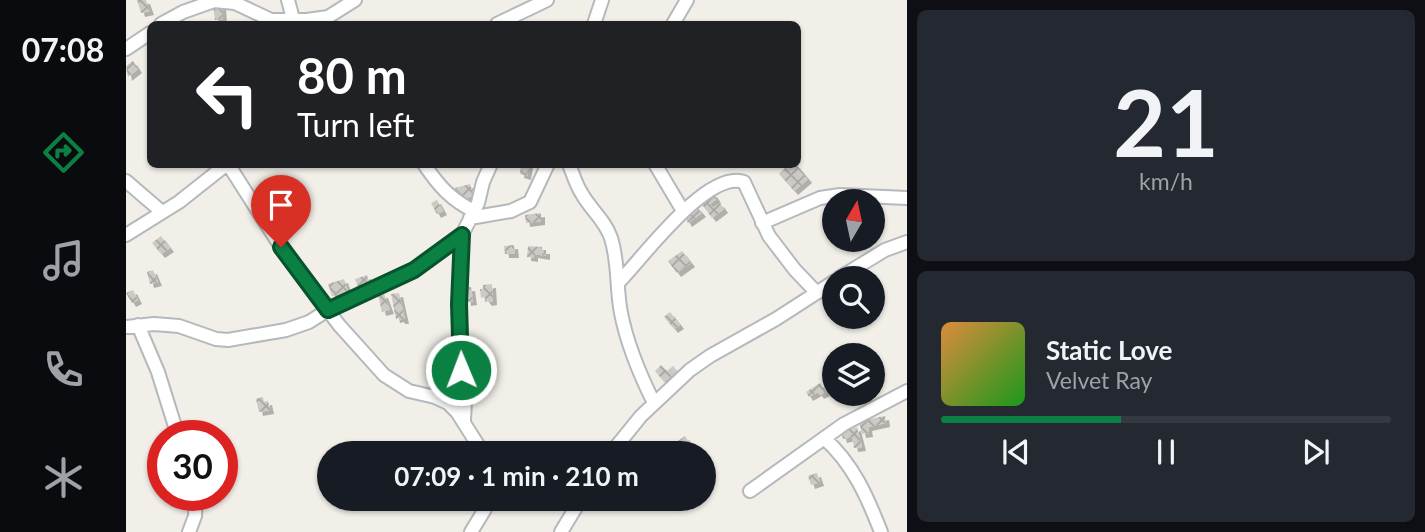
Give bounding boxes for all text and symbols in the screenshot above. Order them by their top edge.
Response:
text: 07:08 [22,30,104,69]
text: 80 m [297,46,407,104]
icon: left [182,49,273,140]
text: 21 [1113,67,1219,176]
text: Turn left [297,105,414,144]
icon: directions [39,128,88,177]
text: km/h [1139,167,1193,195]
pin [251,175,311,247]
icon: arrive [262,186,300,224]
north arrow [822,189,886,252]
map controls [822,189,885,406]
icon: music [39,236,88,285]
button: search [822,266,885,329]
position arrow [424,333,498,407]
text: Static Love [1046,334,1173,366]
button: layers [822,343,885,406]
icon: phone [39,345,88,394]
text: Velvet Ray [1046,366,1152,394]
speed limit sign: 30 [147,420,238,511]
icon: previous [997,433,1035,471]
icon: pause [1147,433,1185,471]
icon: next [1297,433,1335,471]
icon: climate [39,453,88,502]
text: 07:09 · 1 min · 210 m [394,460,639,492]

